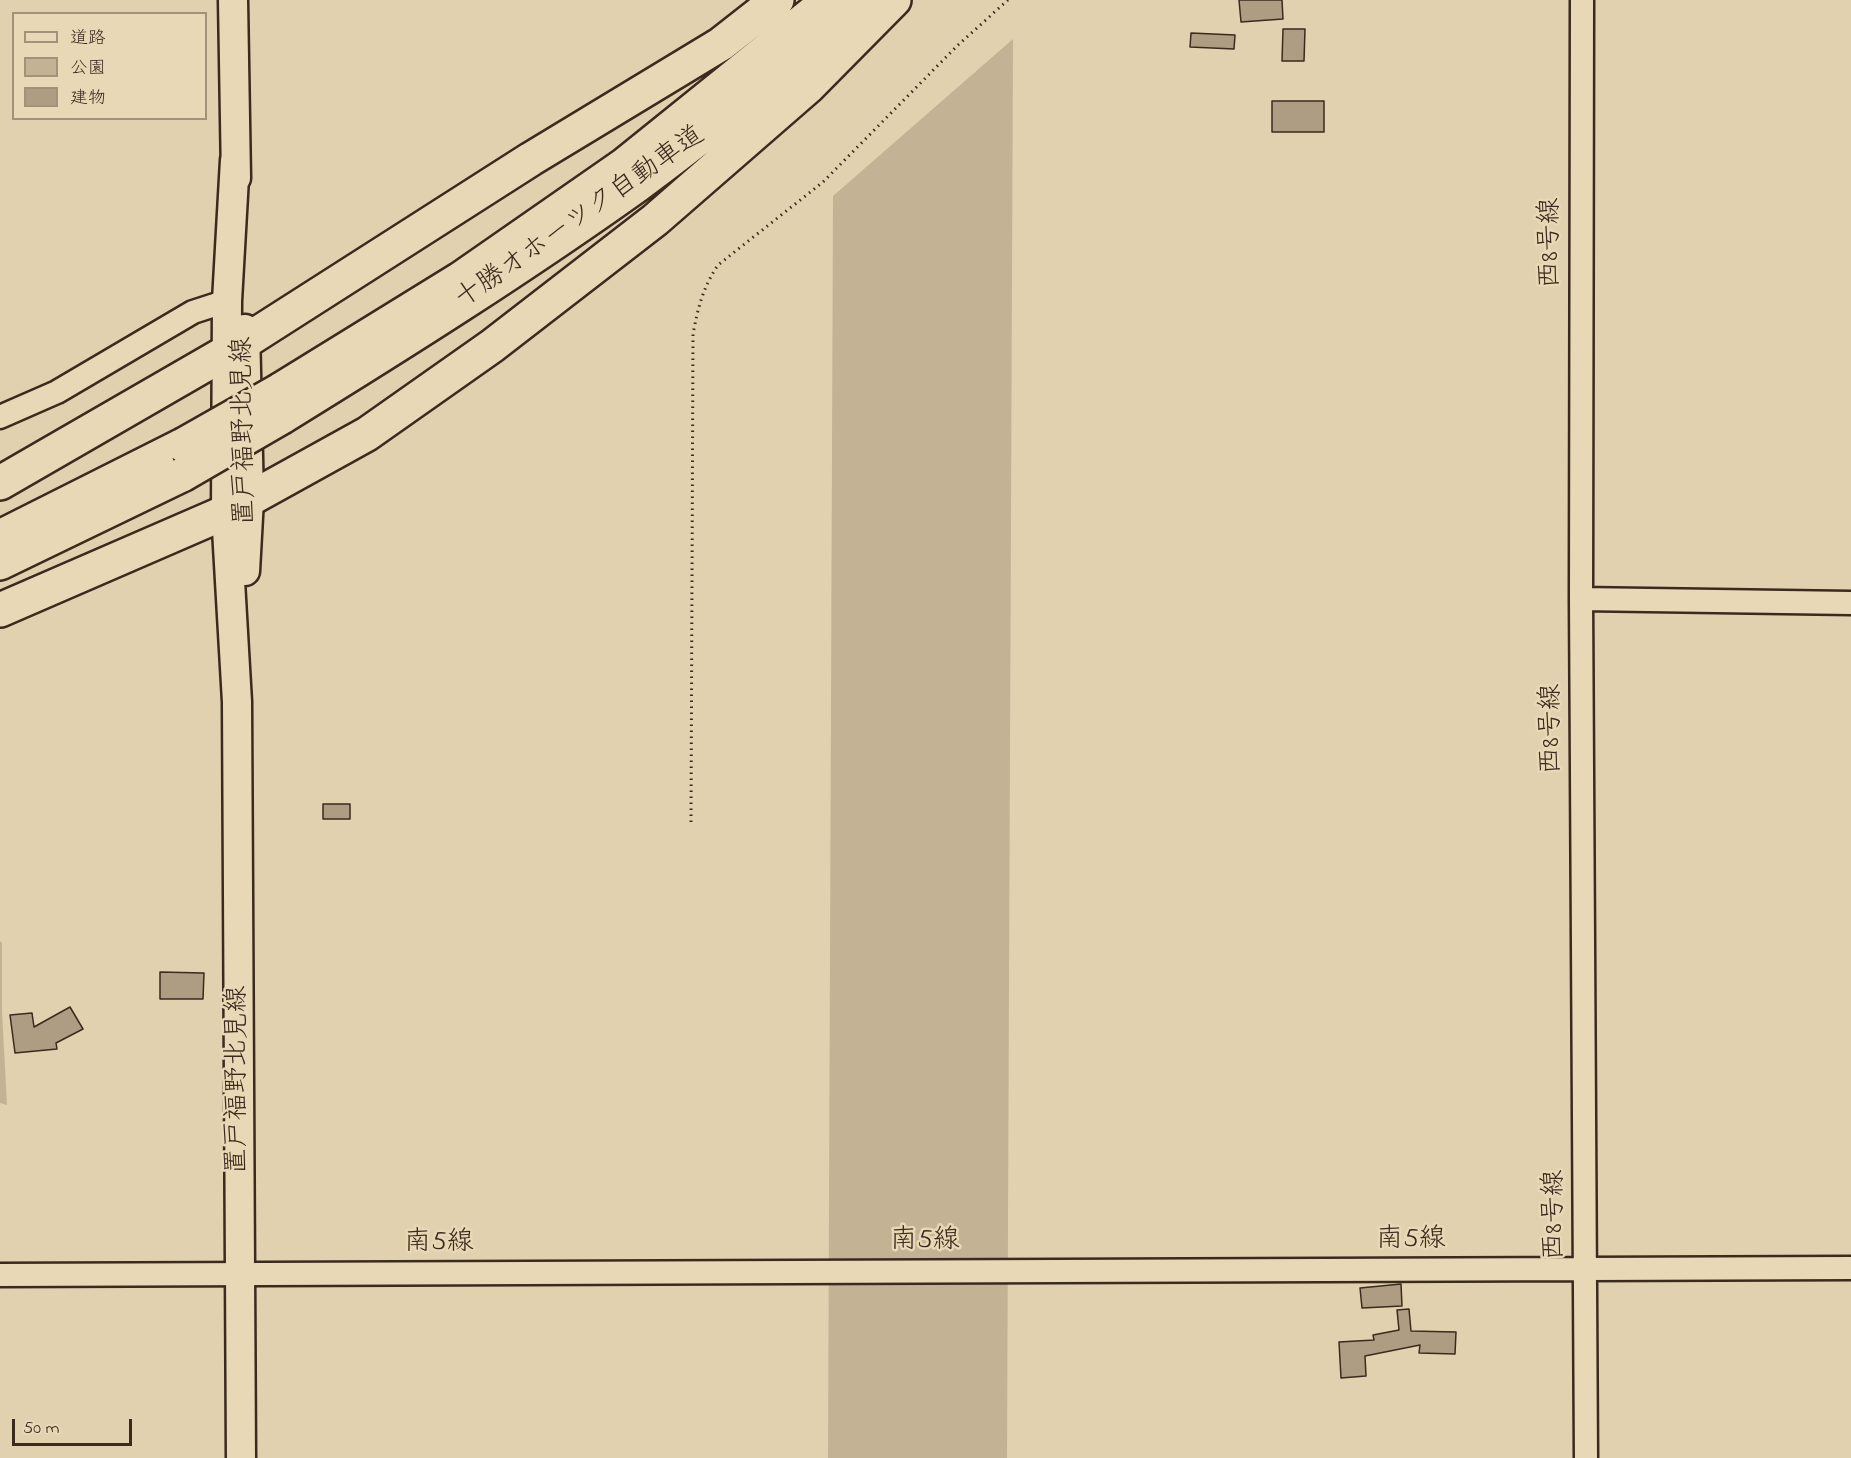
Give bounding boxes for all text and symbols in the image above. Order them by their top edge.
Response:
legend [12,12,207,120]
text: 道路 [70,26,106,52]
text: 公園 [70,56,106,82]
text: 建物 [70,86,106,112]
street label: 十勝オホーツク自動車道 [450,121,712,317]
street label: 西8号線 [1537,197,1569,289]
street label: 置戸福野北見線 [228,336,264,526]
street label: 西8号線 [1538,683,1570,775]
street label: 置戸福野北見線 [224,986,256,1174]
street label: 西8号線 [1541,1169,1573,1261]
street label: 南5線 [1376,1226,1446,1258]
street label: 南5線 [890,1227,960,1259]
street label: 南5線 [404,1229,474,1261]
scale bar [15,1407,135,1445]
text: 50 m [23,1416,60,1442]

